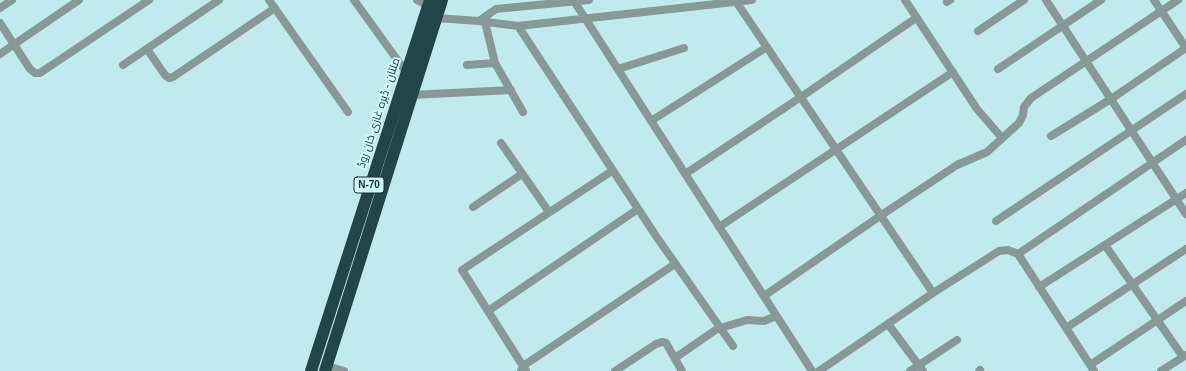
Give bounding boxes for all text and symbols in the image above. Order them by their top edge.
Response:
street label: ملتان - ڈیرہ غازی خان روڈ [355,56,403,170]
road number: N-70 [354,177,384,193]

